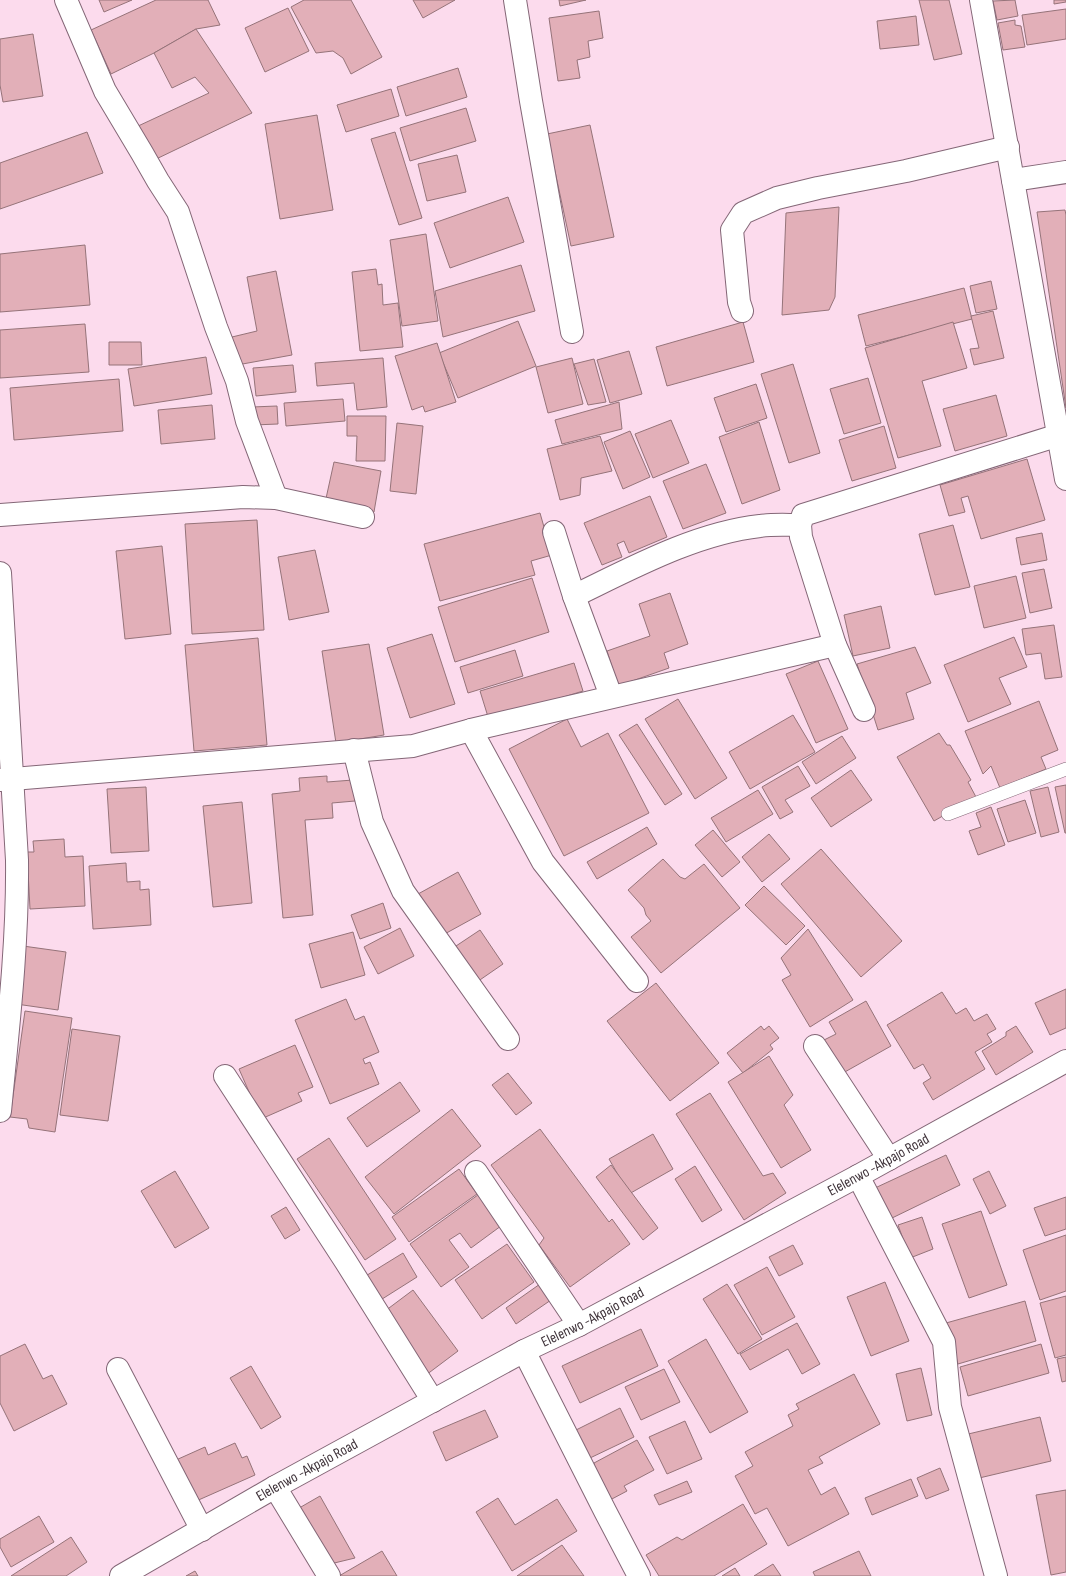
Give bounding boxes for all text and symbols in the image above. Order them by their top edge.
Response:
street label: Elelenwo -Akpajo Road [824,1129,933,1201]
street label: Elelenwo -Akpajo Road [538,1283,647,1352]
street label: Elelenwo -Akpajo Road [253,1435,361,1506]

